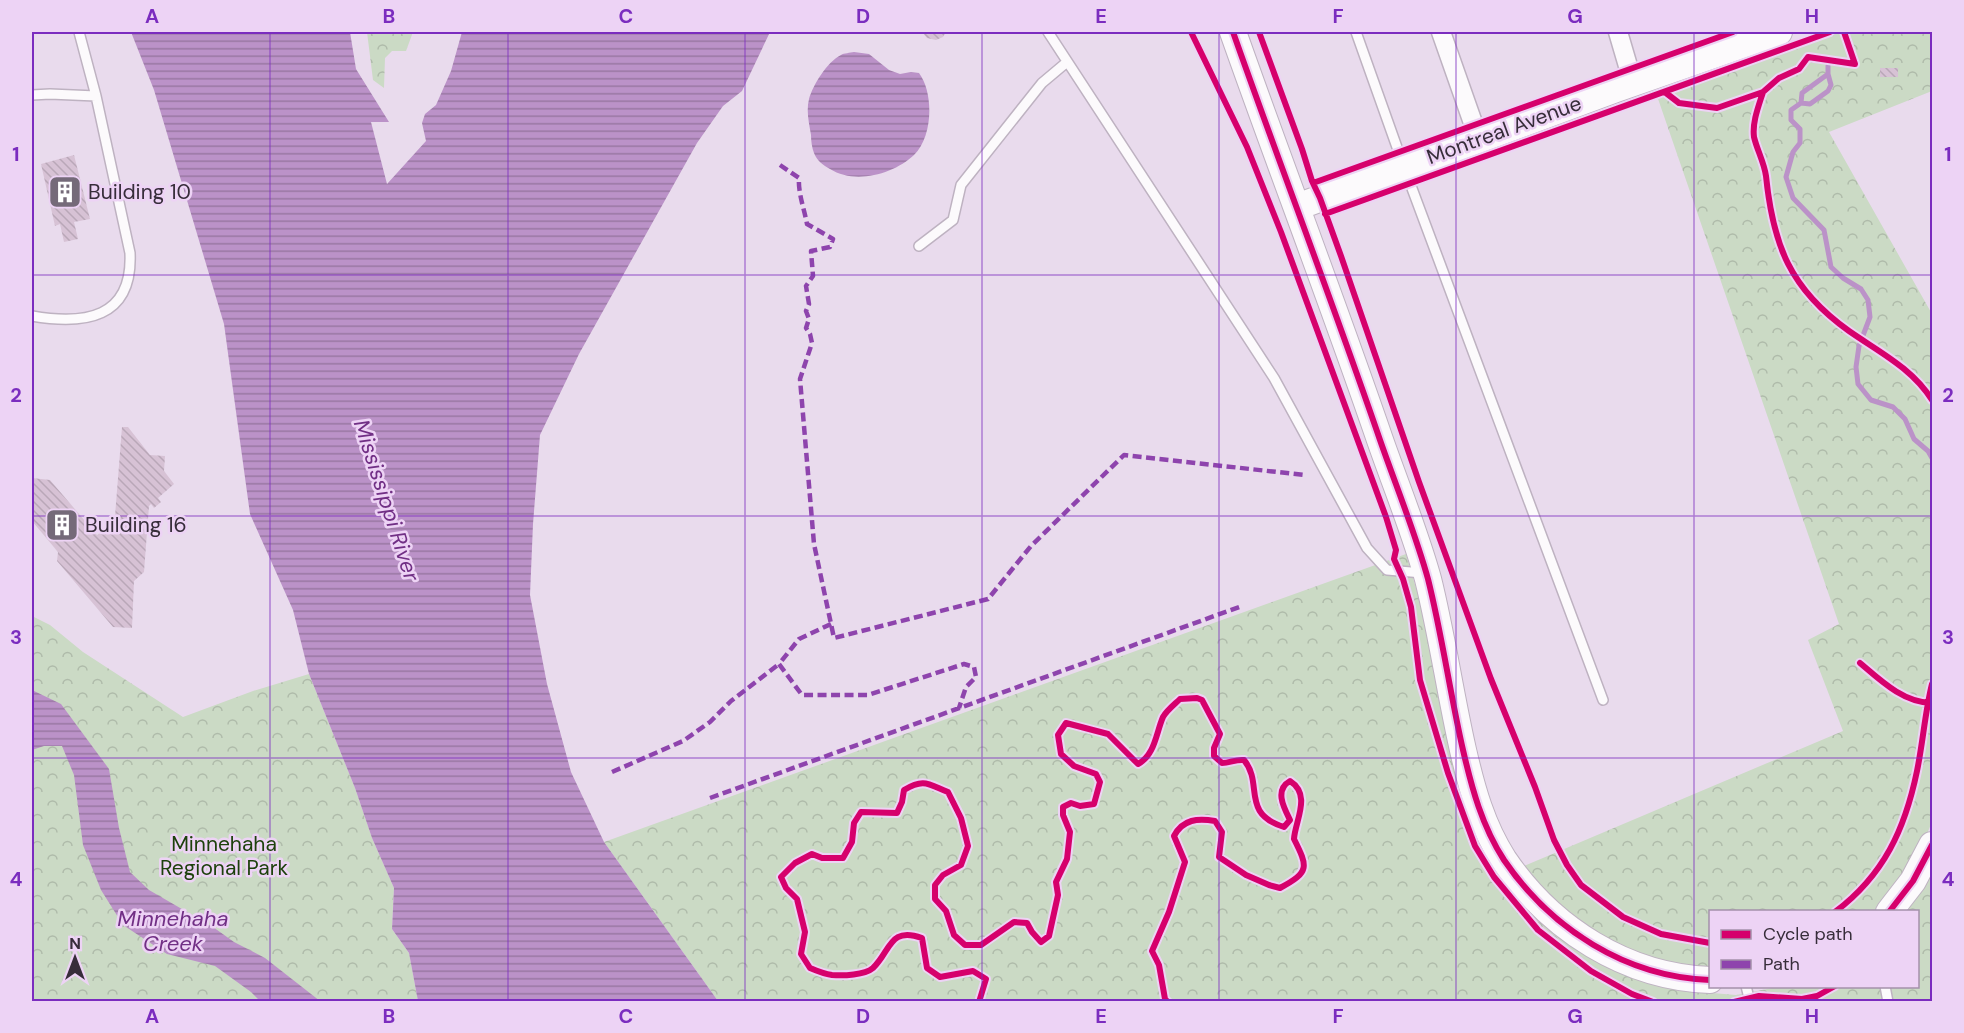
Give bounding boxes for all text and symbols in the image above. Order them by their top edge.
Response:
text: A [145,3,159,29]
text: B [383,3,395,29]
text: C [619,3,633,29]
text: D [856,3,870,29]
text: E [1095,3,1107,29]
text: F [1332,3,1344,29]
text: G [1567,3,1583,29]
text: H [1805,3,1819,29]
street label: Montreal Avenue [1423,89,1585,171]
text: 1 [12,141,20,167]
text: 1 [1944,141,1952,167]
building icon: Building 10 [47,174,83,210]
place label: Building 10 [88,178,191,206]
text: 2 [10,382,22,408]
text: 2 [1942,382,1954,408]
water label: Mississippi River [347,416,427,585]
building icon: Building 16 [44,507,80,543]
place label: Building 16 [85,511,187,539]
text: 3 [10,624,22,650]
text: 3 [1942,624,1954,650]
park label: Minnehaha Regional Park [160,830,288,882]
text: 4 [10,866,23,892]
text: 4 [1942,866,1955,892]
water label: Minnehaha Creek [117,904,229,958]
legend [1709,910,1919,988]
text: Cycle path [1763,922,1853,946]
north arrow [45,928,105,988]
text: N [69,933,81,954]
text: Path [1763,952,1800,976]
text: A [145,1003,159,1029]
text: B [383,1003,395,1029]
text: C [619,1003,633,1029]
text: D [856,1003,870,1029]
text: E [1095,1003,1107,1029]
text: F [1332,1003,1344,1029]
text: G [1567,1003,1583,1029]
text: H [1805,1003,1819,1029]

